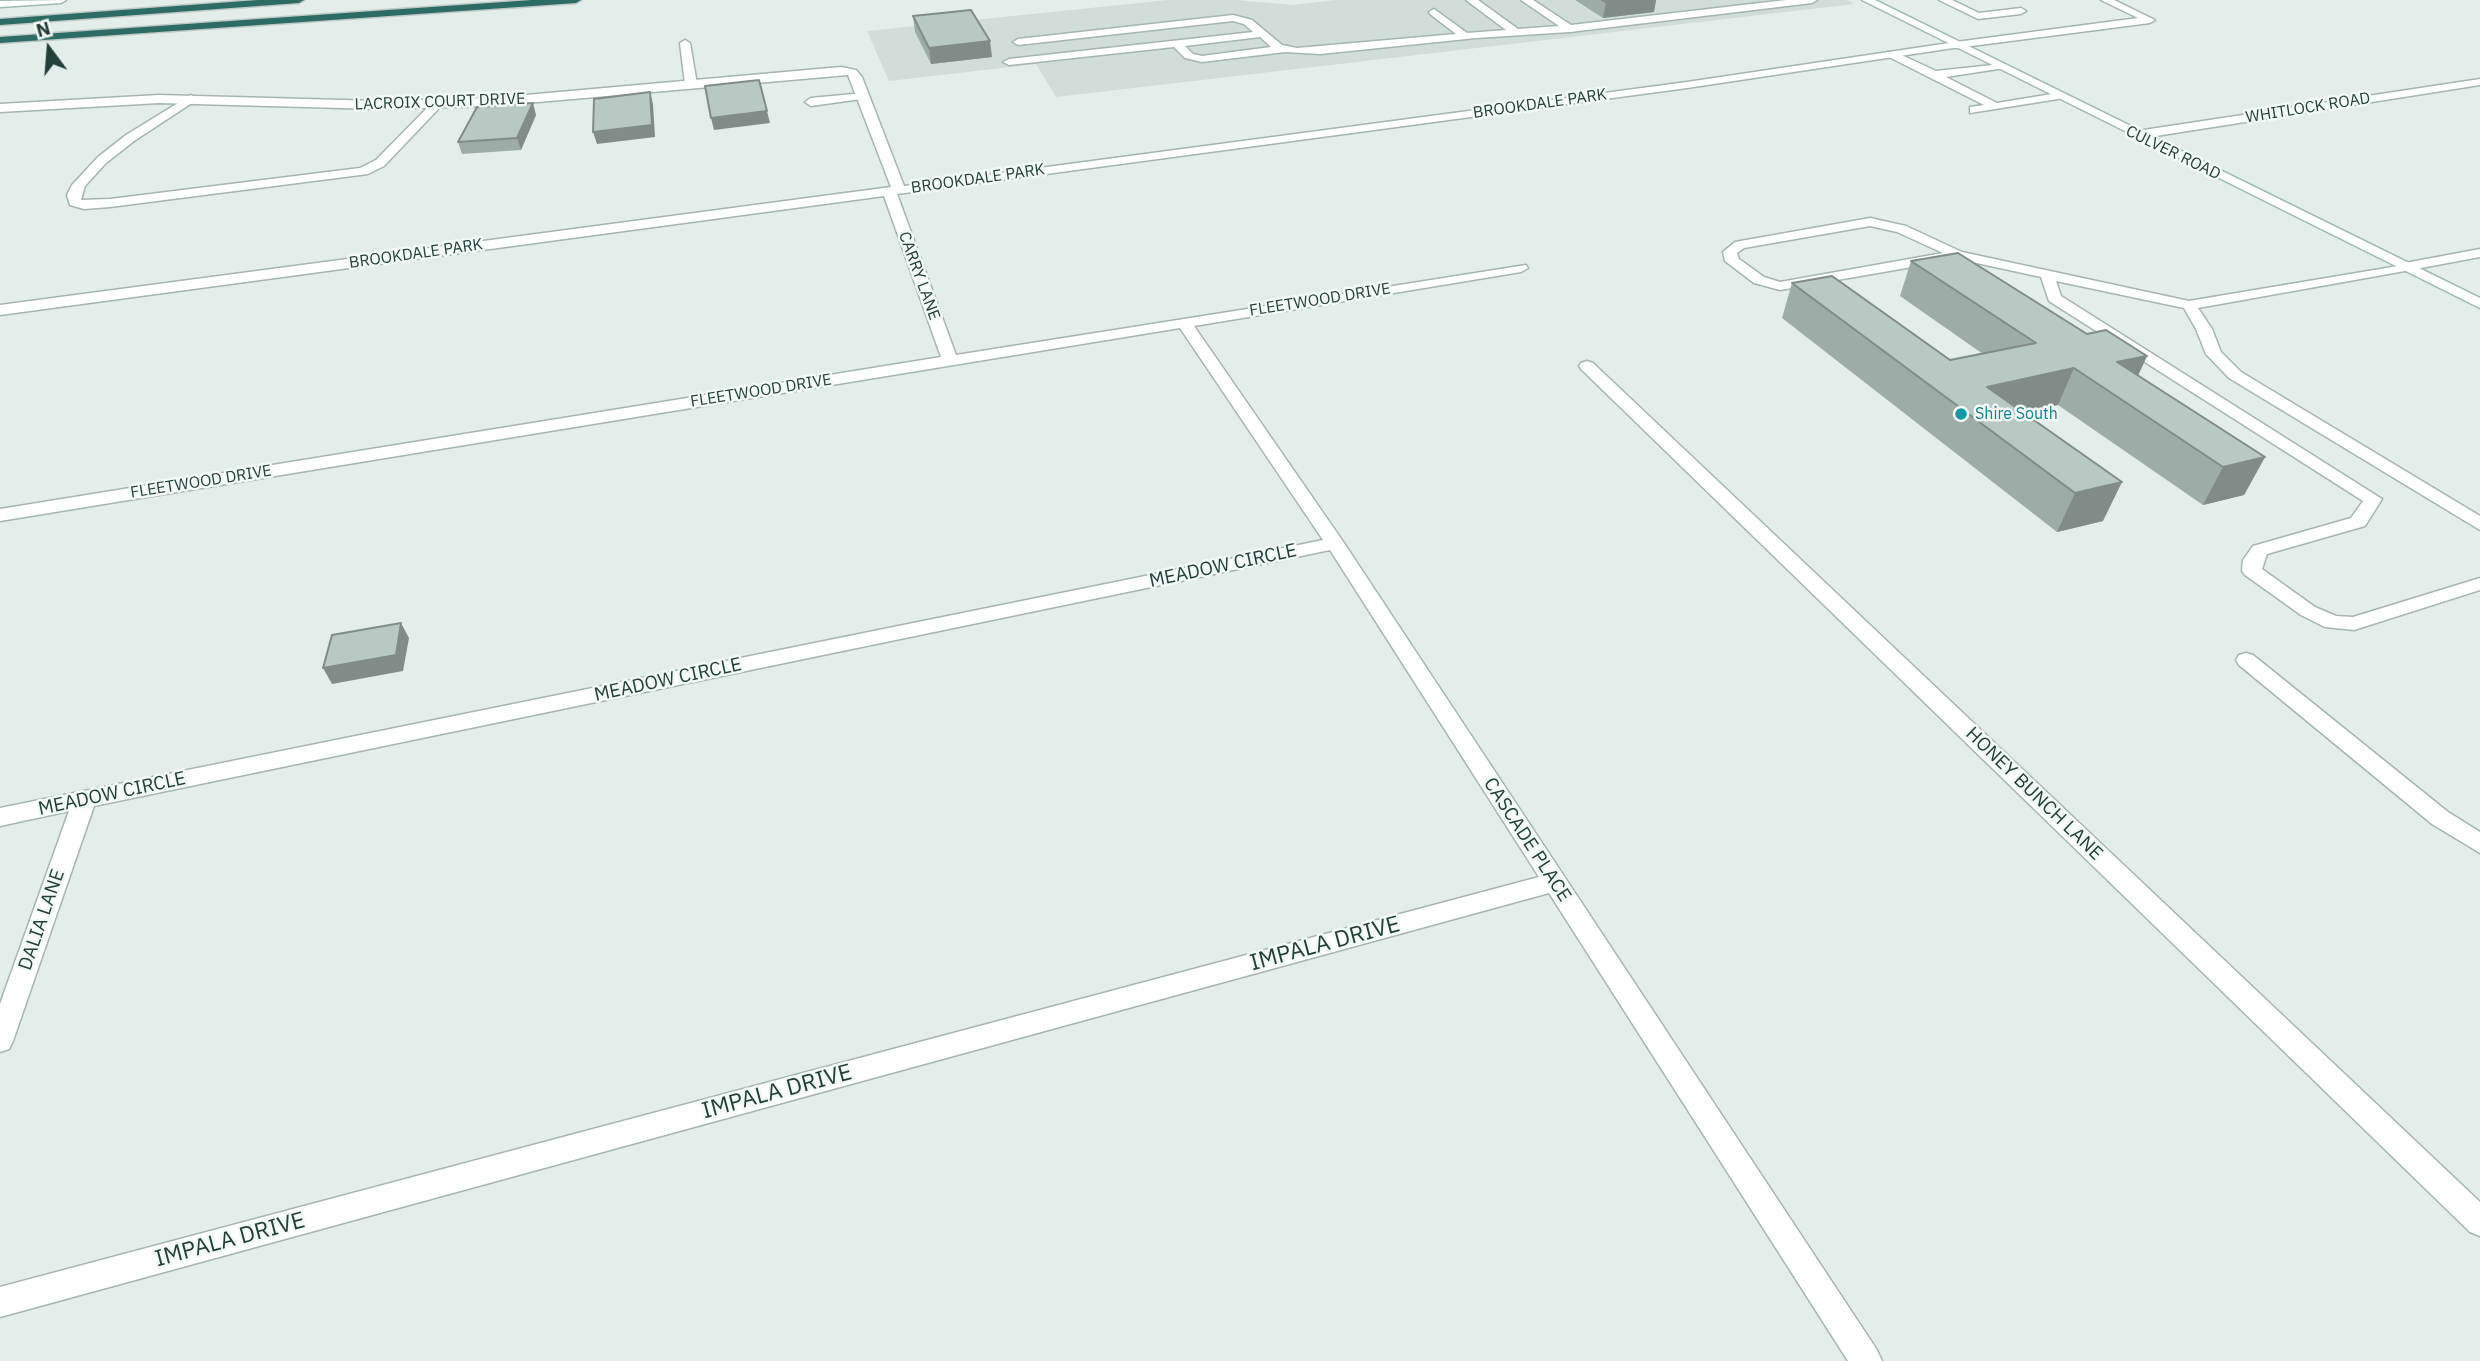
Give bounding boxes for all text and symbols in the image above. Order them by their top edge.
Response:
north arrow [14,14,84,84]
text: N [33,15,53,42]
street label: BROOKDALE PARK [1472,85,1608,123]
street label: LACROIX COURT DRIVE [354,89,526,115]
street label: WHITLOCK ROAD [2244,89,2372,127]
street label: CULVER ROAD [2122,122,2224,184]
street label: BROOKDALE PARK [910,160,1046,198]
street label: CARRY LANE [894,229,944,323]
street label: BROOKDALE PARK [348,235,484,273]
street label: FLEETWOOD DRIVE [1248,279,1392,321]
street label: FLEETWOOD DRIVE [689,370,833,412]
place label: Shire South [1975,404,2058,424]
marker: Shire South [1953,406,1969,422]
street label: FLEETWOOD DRIVE [129,461,273,503]
street label: MEADOW CIRCLE [1147,539,1299,593]
street label: MEADOW CIRCLE [592,653,744,707]
street label: HONEY BUNCH LANE [1961,723,2107,865]
street label: MEADOW CIRCLE [36,767,188,821]
street label: CASCADE PLACE [1478,774,1576,906]
street label: DALIA LANE [14,867,70,973]
street label: IMPALA DRIVE [1247,911,1403,977]
street label: IMPALA DRIVE [699,1059,855,1125]
street label: IMPALA DRIVE [152,1207,308,1273]

